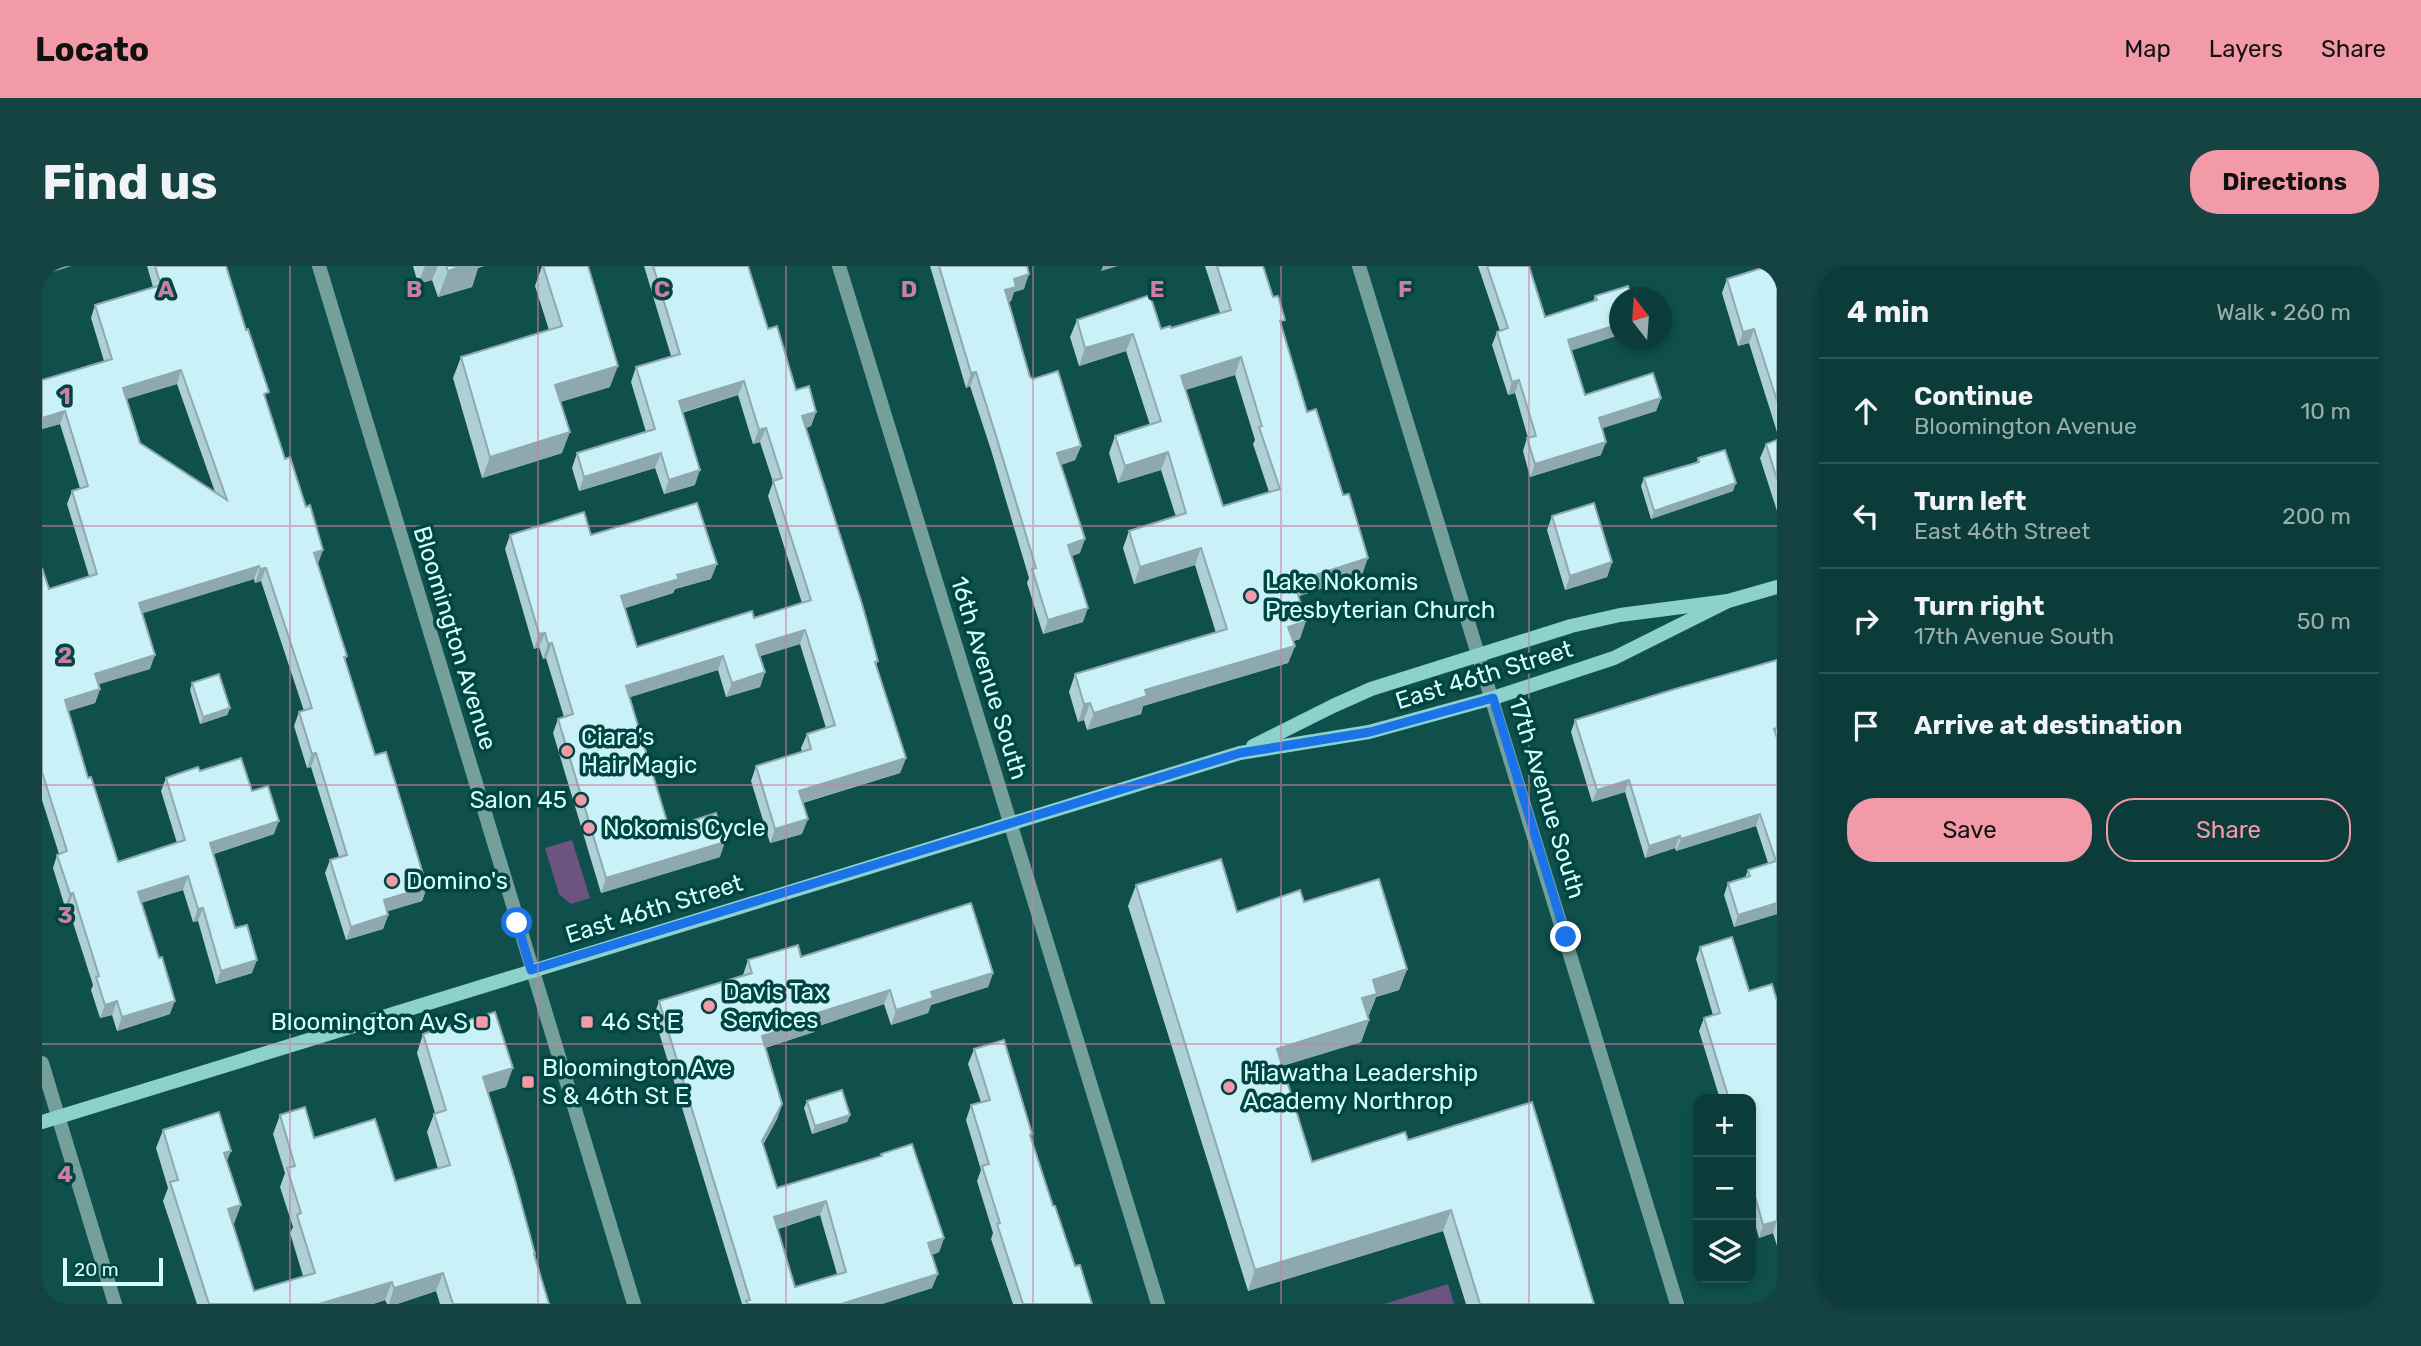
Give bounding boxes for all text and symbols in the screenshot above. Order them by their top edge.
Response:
text: Locato [35,30,149,69]
text: Map [2124,35,2171,63]
text: Layers [2209,35,2283,63]
text: Share [2321,35,2386,63]
button: Directions [2190,150,2379,214]
text: Find us [42,153,218,211]
text: A [158,275,175,303]
text: B [406,275,422,303]
text: C [654,275,670,303]
text: D [901,275,917,303]
text: E [1150,275,1164,303]
text: F [1398,275,1412,303]
north arrow [1609,287,1672,350]
text: 4 min [1847,294,1929,330]
text: Walk · 260 m [2216,298,2351,326]
text: Continue [1914,381,2033,412]
text: 1 [59,382,71,410]
icon: ahead [1847,392,1885,430]
text: 10 m [2300,397,2351,425]
text: Bloomington Avenue [1914,412,2137,440]
text: Turn left [1914,486,2026,517]
icon: left [1847,497,1885,535]
text: 200 m [2282,502,2351,530]
text: East 46th Street [1914,517,2090,545]
street label: Bloomington Avenue [408,523,502,753]
place label: Lake Nokomis Presbyterian Church [1265,568,1495,624]
street label: 16th Avenue South [945,573,1033,783]
marker: Lake Nokomis Presbyterian Church [1243,588,1259,604]
text: Turn right [1914,591,2044,622]
icon: right [1847,602,1885,640]
text: 50 m [2297,607,2351,635]
text: 17th Avenue South [1914,622,2114,650]
street label: East 46th Street [1392,635,1576,715]
text: 2 [58,641,72,669]
street label: 17th Avenue South [1503,694,1591,902]
icon: arrive [1847,707,1885,745]
text: Arrive at destination [1914,710,2182,741]
place label: Ciara’s Hair Magic [581,723,697,779]
marker: Ciara’s Hair Magic [559,743,575,759]
place label: Salon 45 [470,786,567,814]
marker: Salon 45 [573,792,589,808]
button: Save [1847,798,2092,862]
button: Share [2106,798,2351,862]
place label: Nokomis Cycle [603,814,766,842]
marker: Nokomis Cycle [581,820,597,836]
place label: Domino's [406,867,508,895]
street label: East 46th Street [562,869,746,949]
marker: Domino's [384,873,400,889]
text: 3 [57,901,73,929]
route start [501,907,532,938]
route end [1550,921,1581,952]
place label: Davis Tax Services [723,978,827,1034]
marker: Davis Tax Services [701,998,717,1014]
place label: Bloomington Av S [271,1008,468,1036]
place label: 46 St E [601,1008,681,1036]
marker: Bloomington Av S [474,1014,490,1030]
marker: 46 St E [579,1014,595,1030]
place label: Bloomington Ave S & 46th St E [542,1054,732,1110]
place label: Hiawatha Leadership Academy Northrop [1243,1059,1478,1115]
marker: Bloomington Ave S & 46th St E [520,1074,536,1090]
marker: Hiawatha Leadership Academy Northrop [1221,1079,1237,1095]
map controls [1693,1094,1756,1283]
button: + [1693,1094,1756,1157]
button: − [1693,1157,1756,1220]
text: 4 [57,1160,73,1188]
button: layers [1693,1220,1756,1283]
scale bar [63,1255,163,1287]
text: 20 m [74,1258,119,1281]

